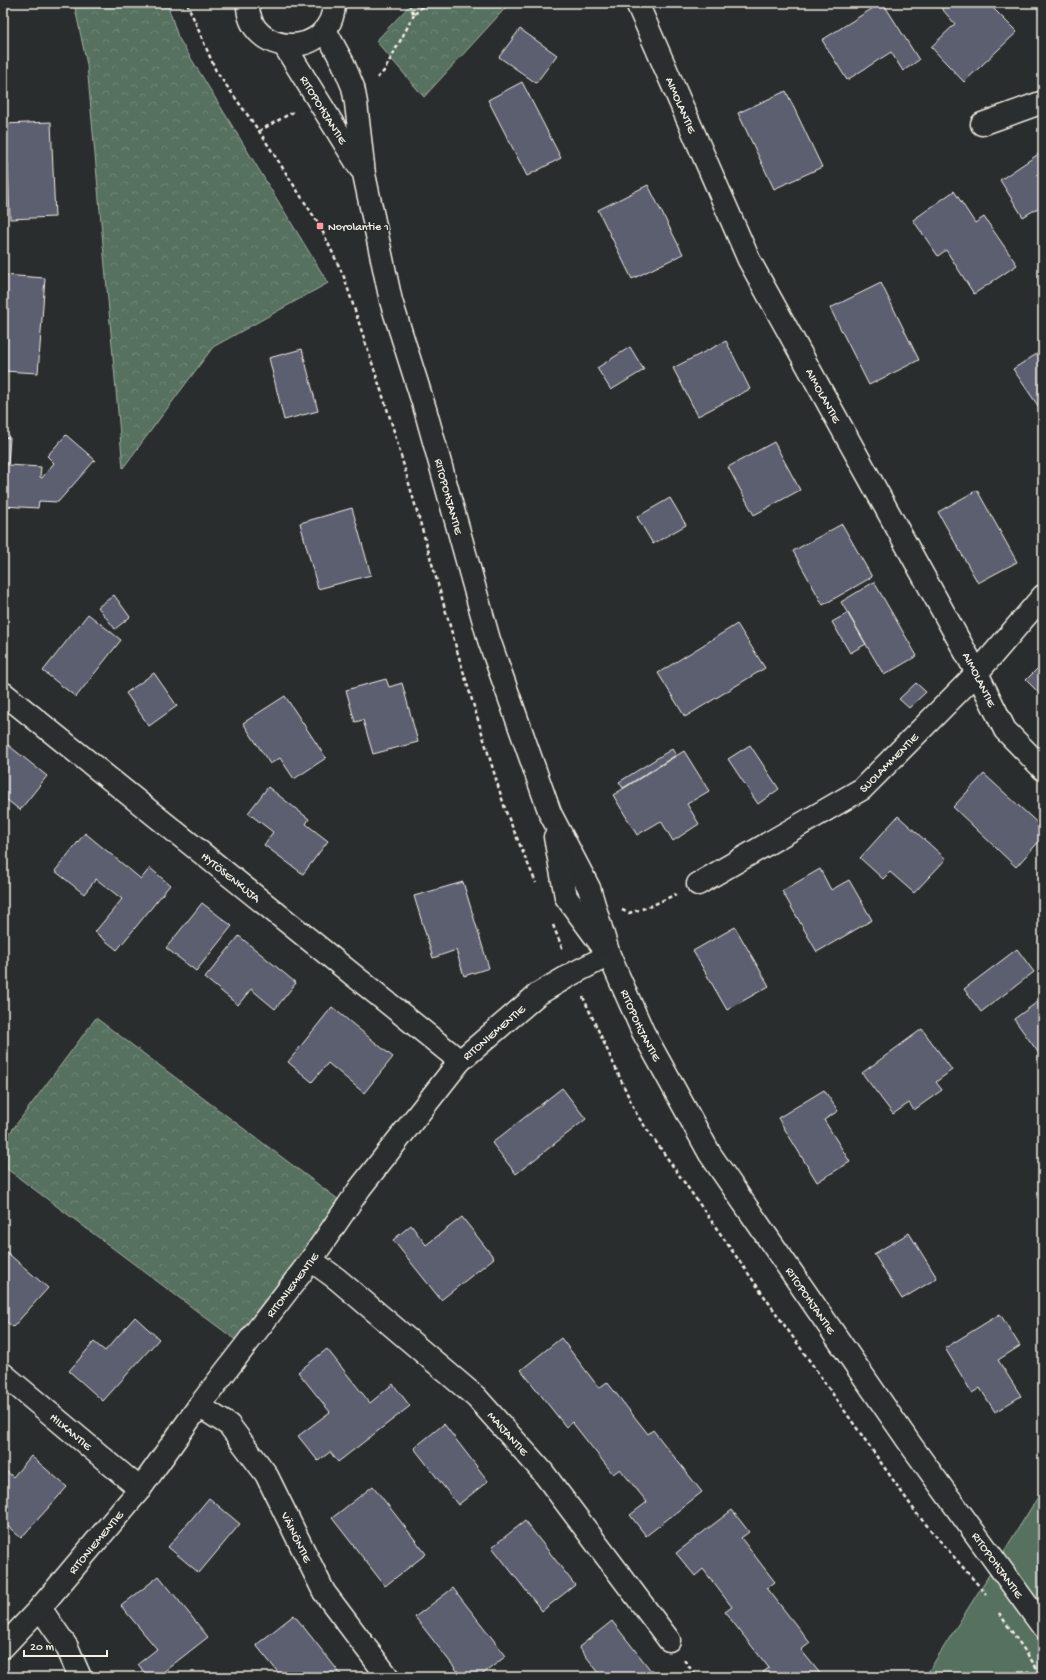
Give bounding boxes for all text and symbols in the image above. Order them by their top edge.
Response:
street label: RITOPOHJANTIE [296,74,349,148]
street label: AIMOLANTIE [661,75,698,136]
marker: Norolantie 1 [315,221,325,231]
place label: Norolantie 1 [328,221,389,235]
street label: AIMOLANTIE [801,367,843,426]
street label: RITOPOHJANTIE [430,457,465,537]
street label: AIMOLANTIE [958,650,998,710]
street label: SUOLAMMENTIE [857,731,923,796]
street label: HYTÖSENKUJA [197,850,263,907]
street label: RITOPOHJANTIE [616,988,663,1065]
street label: RITONIEMENTIE [461,1003,529,1064]
street label: RITONIEMENTIE [264,1250,323,1321]
street label: RITOPOHJANTIE [781,1265,838,1338]
street label: MAIJANTIE [483,1409,530,1460]
street label: HILKANTIE [46,1411,94,1455]
street label: RITONIEMENTIE [67,1509,128,1578]
street label: VÄINÖNTIE [276,1509,314,1566]
street label: RITOPOHJANTIE [968,1530,1025,1602]
scale bar [24,1632,107,1658]
text: 20 m [30,1641,55,1655]

